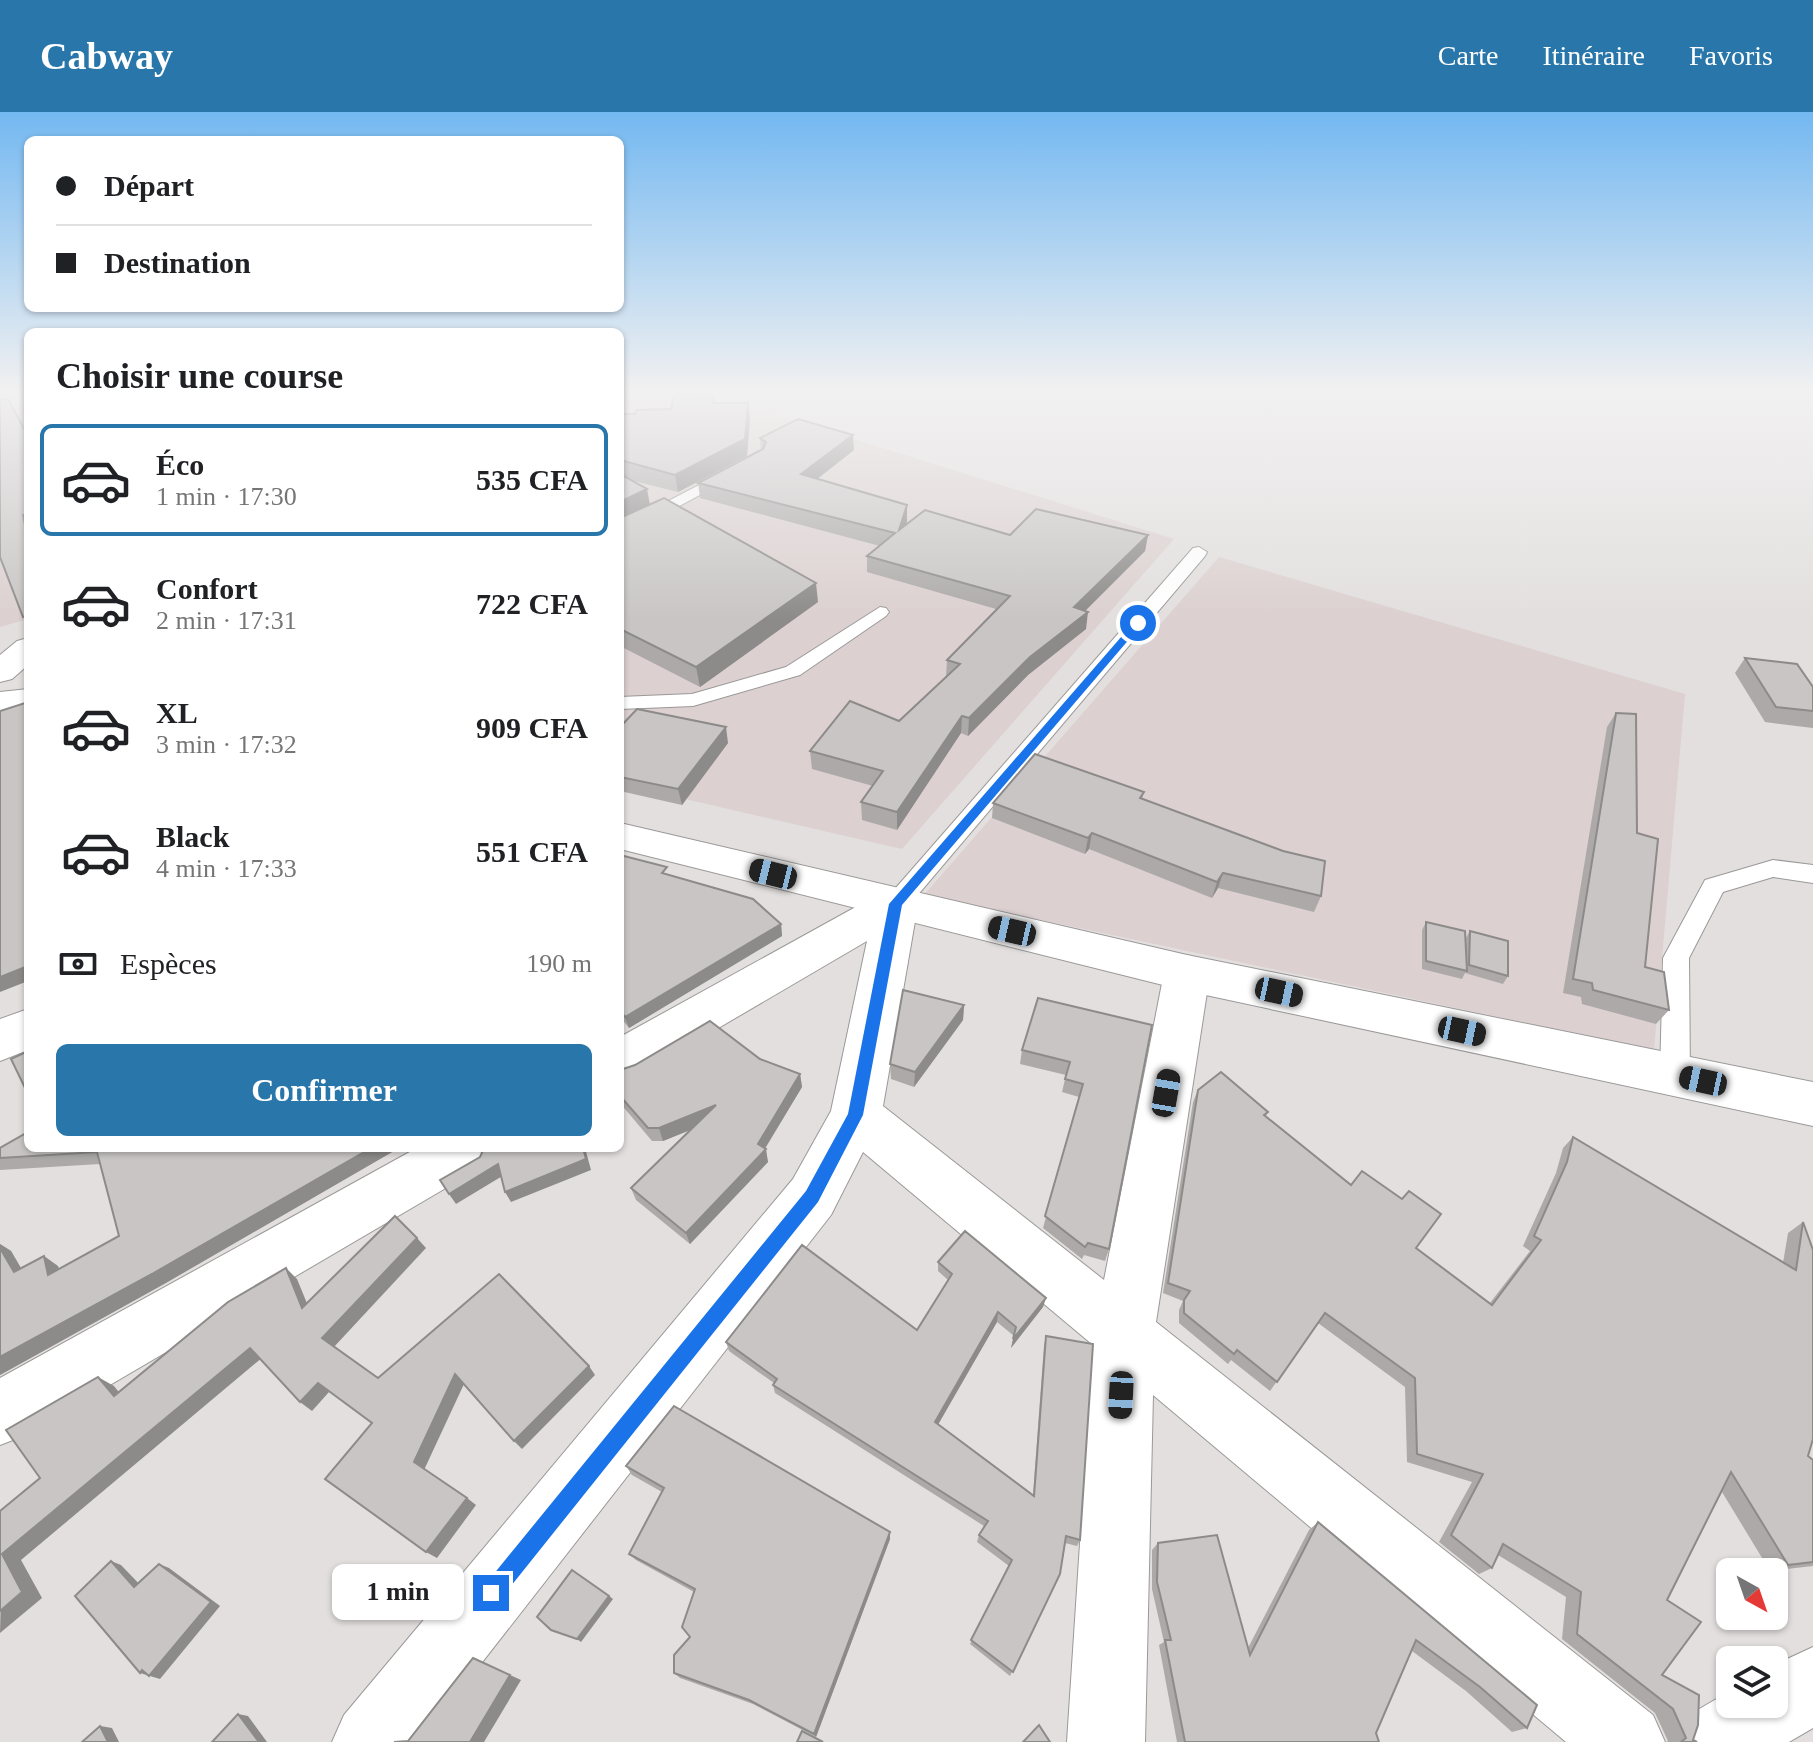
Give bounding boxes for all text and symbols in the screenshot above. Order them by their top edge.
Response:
text: Cabway [40,35,173,77]
text: Carte [1438,40,1498,71]
text: Itinéraire [1542,40,1645,71]
text: Favoris [1689,40,1773,71]
text: Départ [104,169,194,202]
text: Destination [104,246,251,279]
text: Choisir une course [56,356,343,396]
icon: car [60,444,132,516]
text: Éco [156,448,204,481]
text: 535 CFA [476,463,588,496]
text: 1 min · 17:30 [156,482,297,511]
icon: car [60,568,132,640]
text: Confort [156,572,258,605]
text: 722 CFA [476,587,588,620]
route start [1120,605,1156,641]
text: 2 min · 17:31 [156,606,297,635]
icon: car [60,692,132,764]
text: XL [156,696,198,729]
text: 909 CFA [476,711,588,744]
text: 3 min · 17:32 [156,730,297,759]
icon: car [60,816,132,888]
text: Black [156,820,229,853]
text: 551 CFA [476,835,588,868]
text: 4 min · 17:33 [156,854,297,883]
car [747,857,799,891]
car [986,914,1038,948]
icon: cash [56,942,100,986]
text: Espèces [120,947,217,980]
text: 190 m [526,949,592,978]
car [1253,975,1305,1009]
car [1436,1014,1488,1048]
button: Confirmer [56,1044,592,1136]
car [1677,1064,1729,1098]
car [1150,1067,1182,1119]
car [1108,1370,1134,1420]
north arrow [1716,1558,1788,1630]
map controls [1716,1558,1788,1718]
callout: 1 min [331,1565,463,1621]
route end [473,1575,509,1611]
text: 1 min [367,1577,429,1606]
button: layers [1716,1646,1788,1718]

